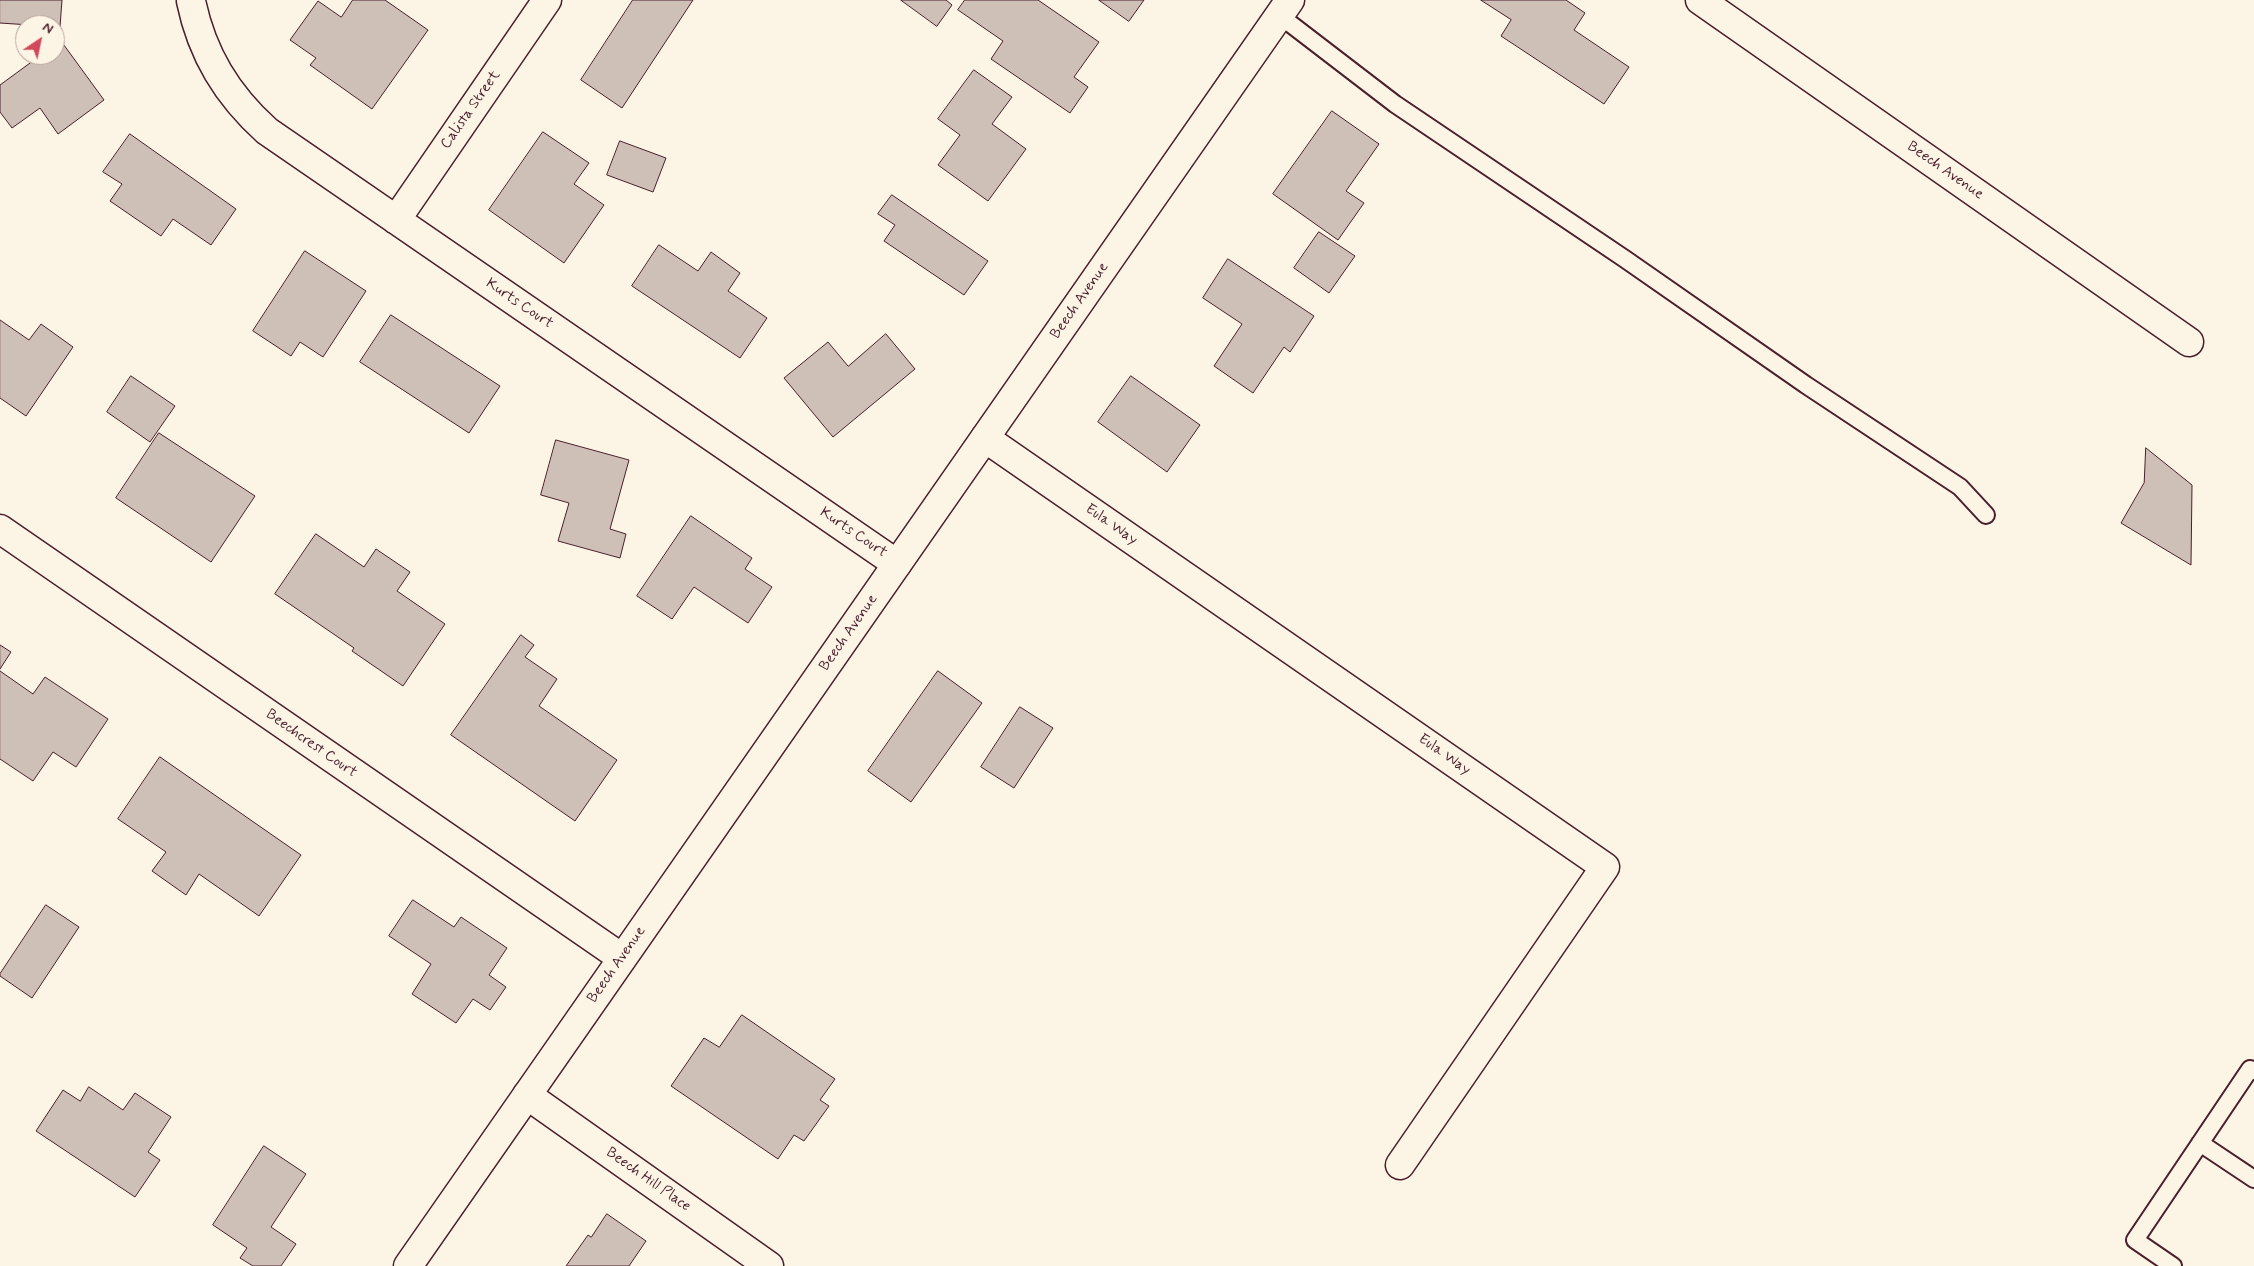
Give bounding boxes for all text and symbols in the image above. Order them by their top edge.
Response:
north arrow [15,15,65,65]
text: N [39,18,57,38]
street label: Calista Street [437,67,505,153]
street label: Beech Avenue [1903,138,1987,204]
street label: Beech Avenue [1047,259,1113,343]
street label: Kurts Court [482,275,556,333]
street label: Eula Way [1081,501,1141,549]
street label: Kurts Court [816,504,890,562]
street label: Beech Avenue [816,591,882,675]
street label: Beechcrest Court [262,706,360,782]
street label: Eula Way [1414,731,1474,779]
street label: Beech Avenue [584,923,650,1007]
street label: Beech Hill Place [602,1144,694,1216]

